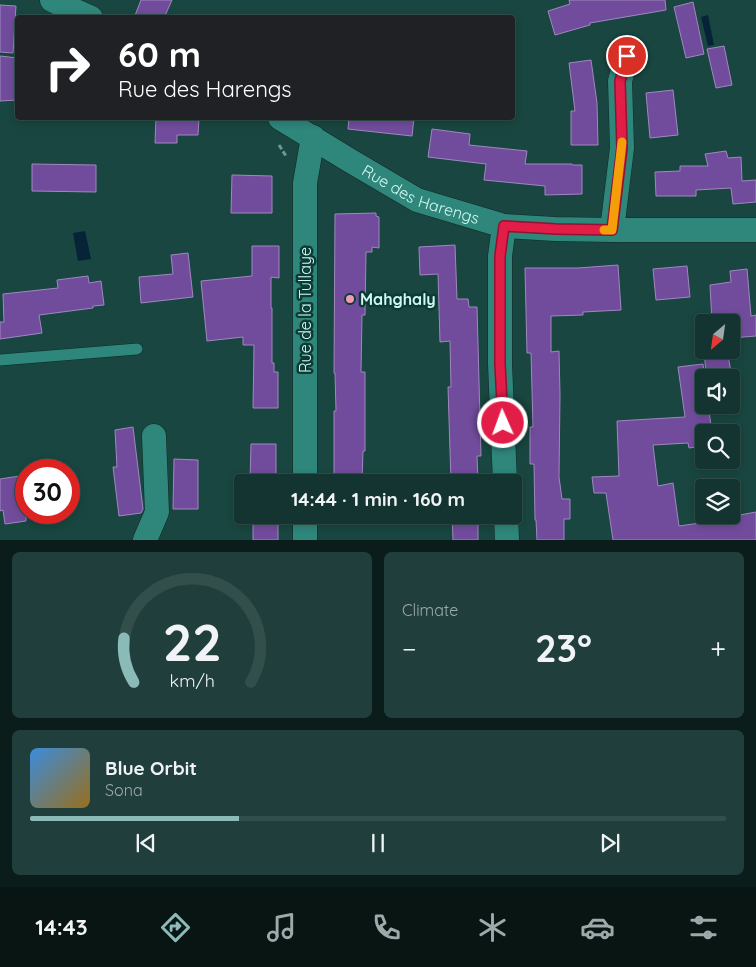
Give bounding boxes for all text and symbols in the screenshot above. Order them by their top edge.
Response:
text: 60 m [118,32,201,76]
icon: right [35,35,100,100]
pin [606,35,648,77]
icon: arrive [613,42,641,70]
text: Rue des Harengs [118,75,292,103]
street label: Rue des Harengs [359,160,482,228]
street label: Rue de la Tullaye [295,247,315,373]
place label: Mahghaly [360,289,436,309]
marker: Mahghaly [344,293,356,305]
north arrow [695,314,740,359]
map controls [695,314,740,524]
button: sound [695,369,740,414]
position arrow [476,396,528,448]
button: search [695,424,740,469]
speed limit sign: 30 [15,459,80,524]
button: layers [695,479,740,524]
text: 14:44 · 1 min · 160 m [291,487,465,511]
text: Climate [402,600,458,620]
text: 22 [162,609,222,674]
text: 23° [535,624,592,672]
text: − [402,631,417,666]
text: + [710,631,726,666]
text: km/h [169,669,215,691]
text: Blue Orbit [105,756,197,780]
text: Sona [105,780,143,800]
icon: previous [132,829,160,857]
icon: pause [364,829,392,857]
icon: next [596,829,624,857]
icon: directions [158,910,193,945]
icon: music [264,910,299,945]
icon: phone [369,910,404,945]
icon: climate [475,910,510,945]
icon: car [580,910,615,945]
icon: filters [686,910,721,945]
text: 14:43 [35,913,88,941]

